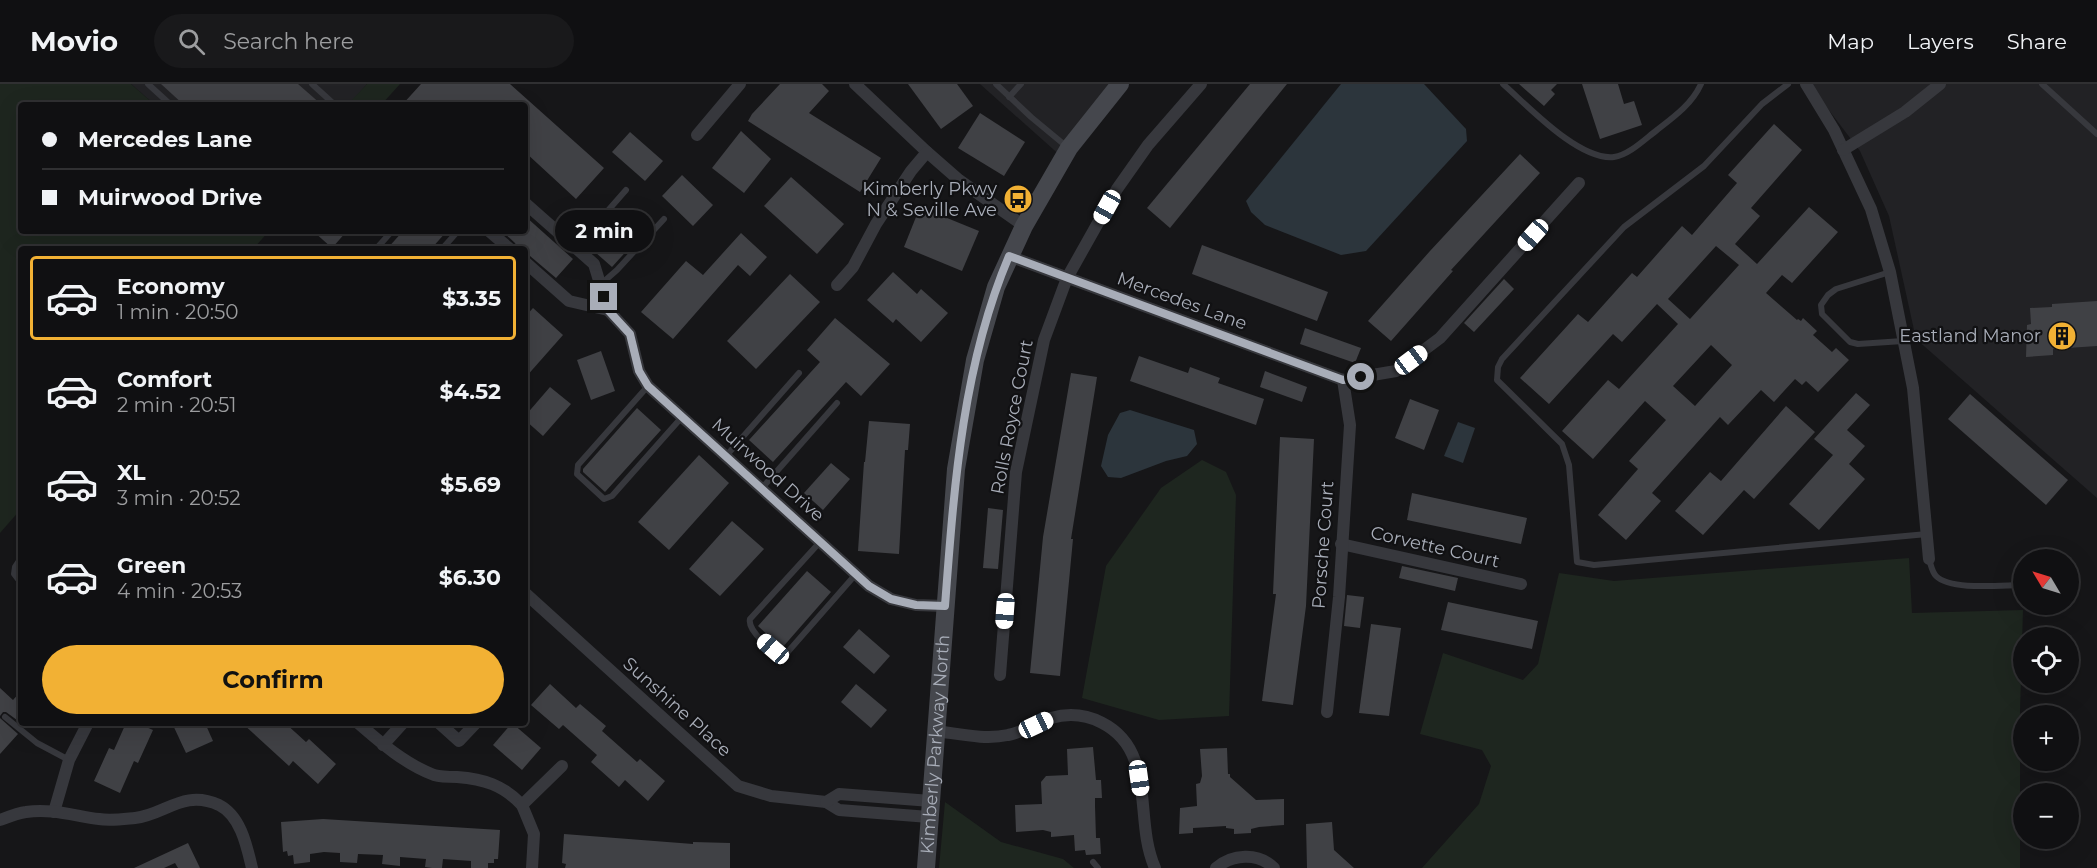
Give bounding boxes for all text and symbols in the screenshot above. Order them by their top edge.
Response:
search box [154,14,574,68]
text: Movio [30,24,118,58]
icon: search [175,25,208,58]
text: Search here [223,28,354,55]
text: Map [1827,29,1874,54]
text: Layers [1907,29,1974,54]
text: Share [2007,29,2067,54]
text: Mercedes Lane [78,126,252,153]
place label: Kimberly Pkwy N & Seville Ave [862,178,997,221]
bus stop icon: Kimberly Pkwy N & Seville Ave [1002,183,1034,215]
text: Muirwood Drive [78,184,262,211]
car [1090,187,1124,227]
callout: 2 min [554,210,654,252]
car [1514,216,1552,254]
text: 2 min [575,219,634,243]
street label: Mercedes Lane [1114,267,1250,335]
icon: car [45,271,99,325]
text: Economy [117,273,225,300]
route end [590,283,617,310]
text: $3.35 [442,285,501,312]
text: 1 min · 20:50 [117,300,238,324]
building icon: Eastland Manor [2046,320,2078,352]
place label: Eastland Manor [1899,325,2041,347]
street label: Rolls Royce Court [986,338,1038,496]
car [1391,342,1431,378]
route start [1347,363,1374,390]
icon: car [45,364,99,418]
text: Comfort [117,366,212,393]
text: $4.52 [439,378,501,405]
text: 2 min · 20:51 [117,393,237,417]
street label: Muirwood Drive [707,414,829,526]
icon: car [45,457,99,511]
text: XL [117,459,146,486]
text: $5.69 [440,471,501,498]
street label: Porsche Court [1308,480,1338,610]
text: 3 min · 20:52 [117,486,241,510]
street label: Corvette Court [1368,521,1502,573]
north arrow [2013,549,2079,615]
map controls [2013,549,2079,849]
icon: car [45,550,99,604]
text: Green [117,552,186,579]
text: $6.30 [439,564,501,591]
text: 4 min · 20:53 [117,579,242,603]
car [995,592,1015,630]
button: locate [2013,627,2079,693]
car [754,630,792,668]
street label: Kimberly Parkway North [916,634,955,855]
button: Confirm [42,645,504,714]
street label: Sunshine Place [618,653,736,761]
button: + [2013,705,2079,771]
car [1016,709,1056,741]
car [1128,759,1150,797]
button: − [2013,783,2079,849]

